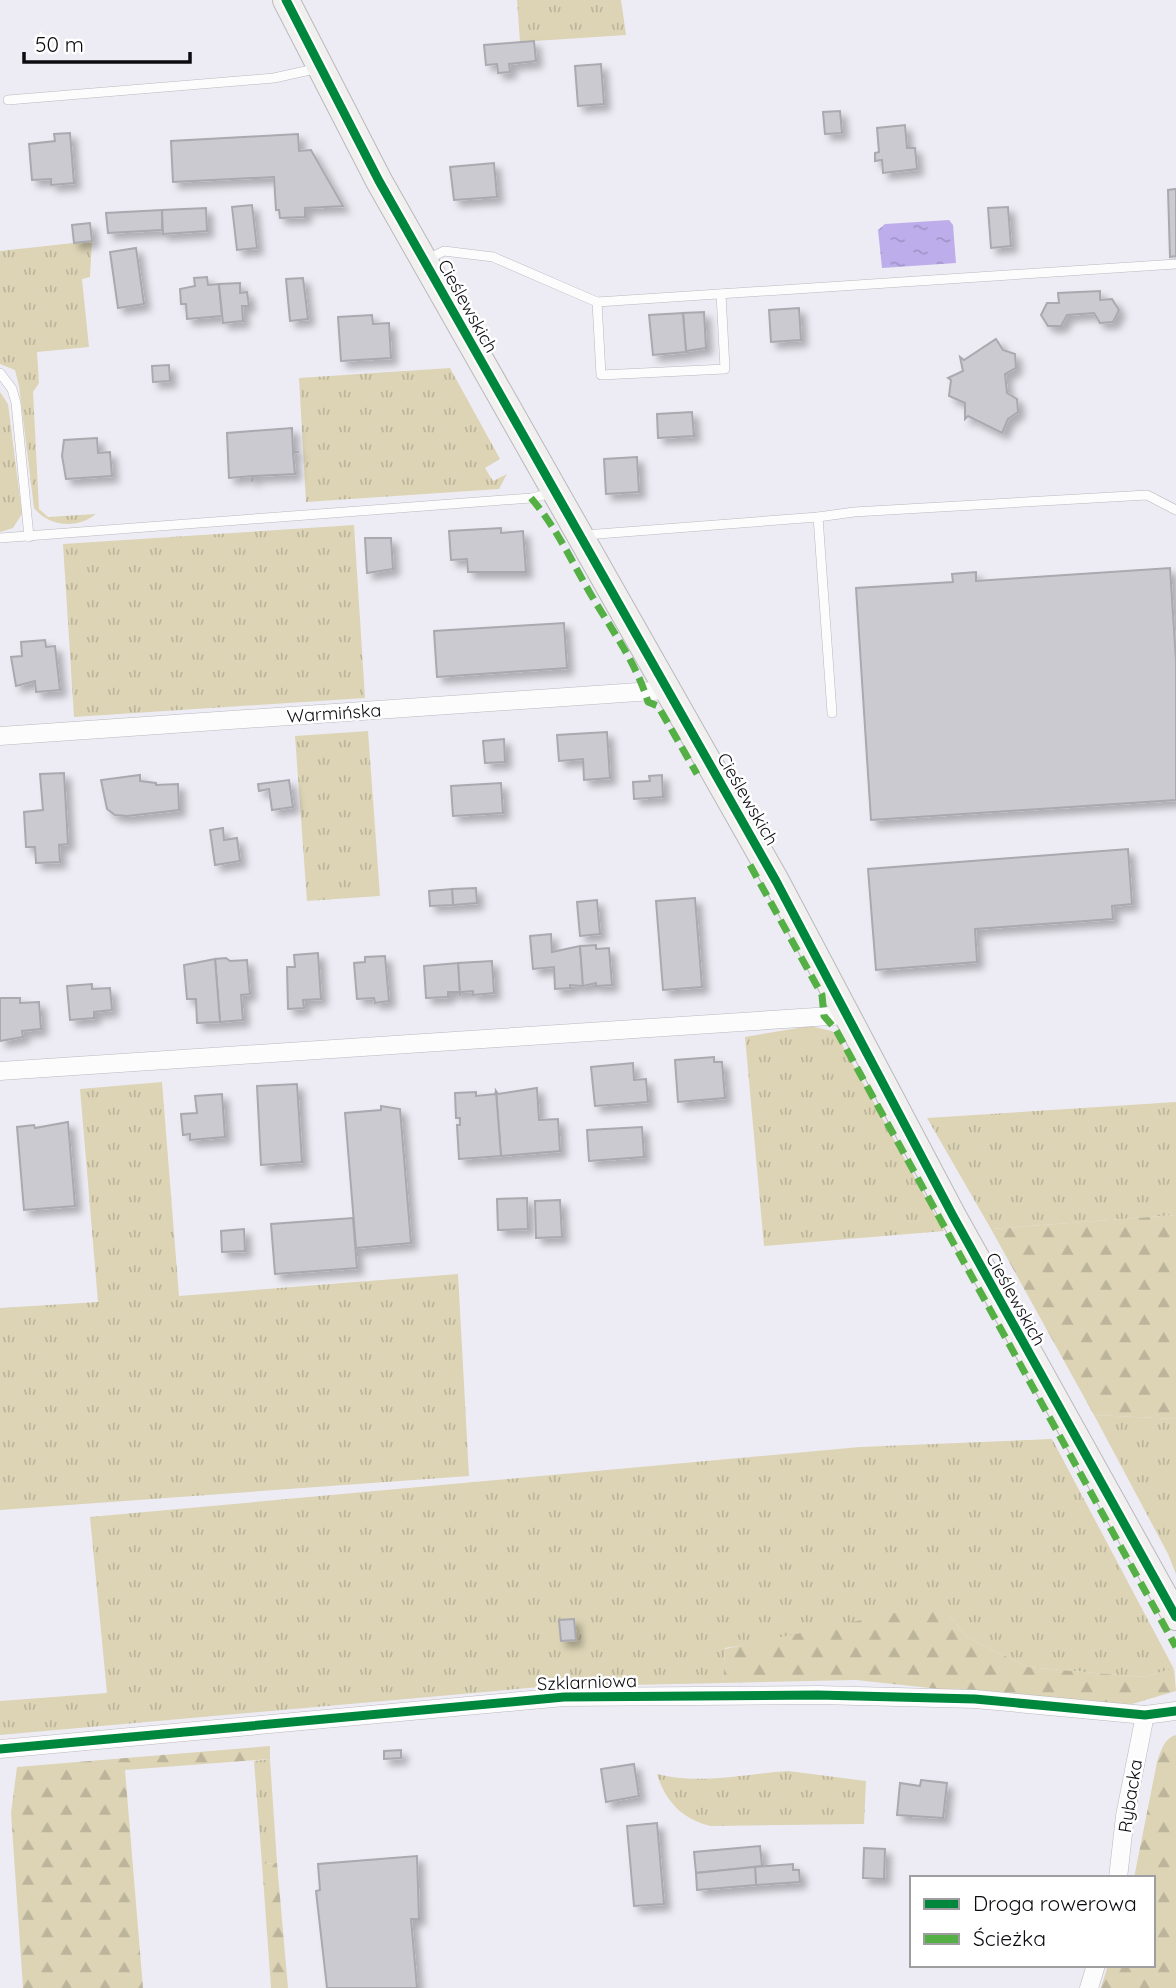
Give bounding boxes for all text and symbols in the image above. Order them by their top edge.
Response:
scale bar [24,21,191,65]
text: 50 m [35,31,84,57]
street label: Cieślewskich [433,255,503,357]
street label: Warmińska [286,698,382,728]
street label: Cieślewskich [712,749,784,849]
street label: Cieślewskich [981,1248,1051,1350]
street label: Szklarniowa [537,1669,637,1695]
street label: Rybacka [1113,1758,1147,1834]
legend [910,1876,1155,1967]
text: Droga rowerowa [973,1890,1137,1916]
text: Ścieżka [973,1925,1046,1951]

